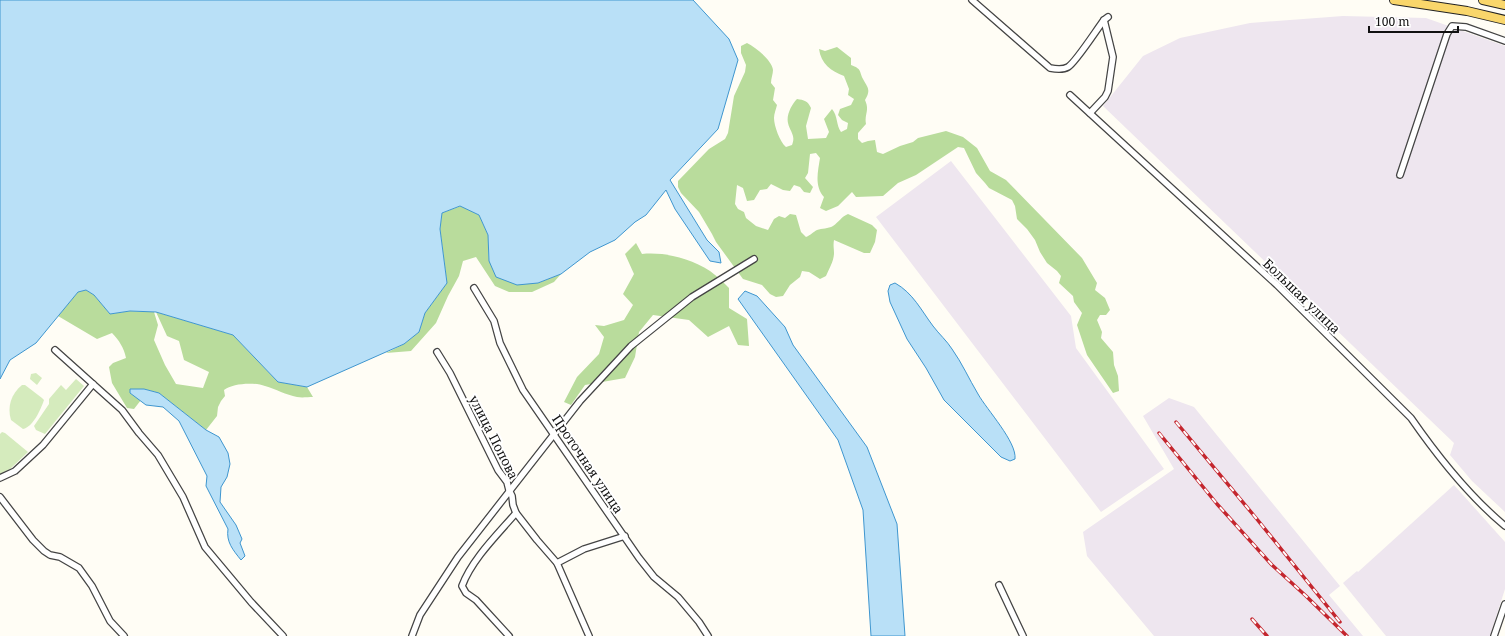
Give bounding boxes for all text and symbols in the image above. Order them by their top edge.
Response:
scale bar [1369,8,1458,34]
text: 100 m [1375,13,1410,30]
street label: Большая улица [1259,254,1345,338]
street label: улица Попова [465,392,523,482]
street label: Проточная улица [548,411,628,517]

